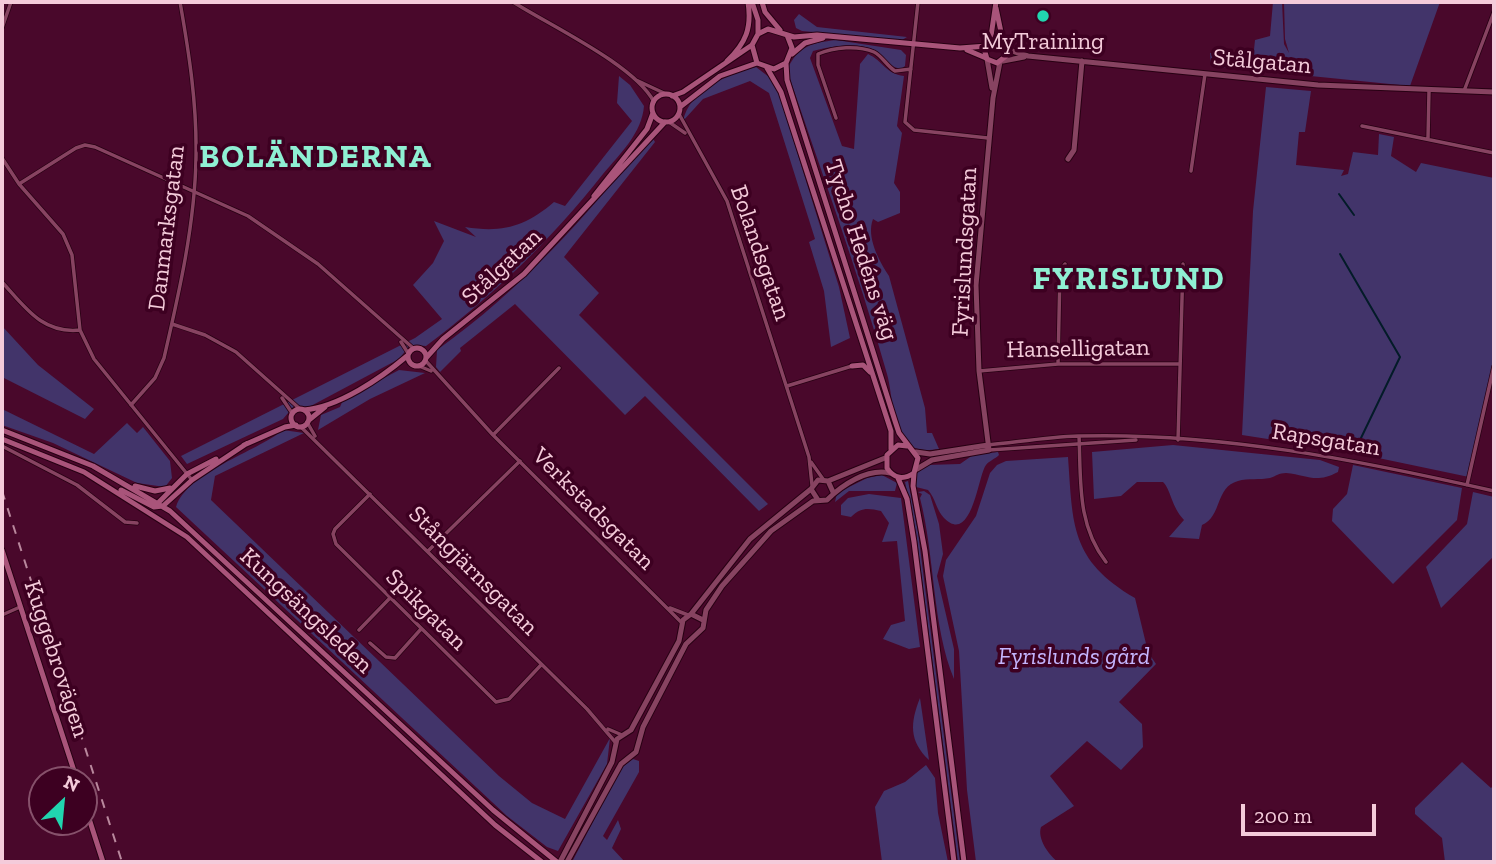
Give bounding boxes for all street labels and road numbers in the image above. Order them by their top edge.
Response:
street label: Stålgatan [1212,43,1312,81]
street label: Danmarksgatan [143,144,191,312]
street label: Tycho Hedéns väg [818,156,904,344]
street label: Fyrislundsgatan [946,167,984,337]
street label: Bolandsgatan [723,182,797,324]
street label: Stålgatan [456,223,548,311]
street label: Hanselligatan [1006,333,1150,365]
street label: Rapsgatan [1270,417,1382,463]
street label: Verkstadsgatan [526,442,660,576]
street label: Stångjärnsgatan [402,500,544,642]
street label: Kungsängsleden [234,542,378,680]
street label: Spikgatan [379,563,473,657]
street label: Kuggebrovägen [17,577,95,741]

